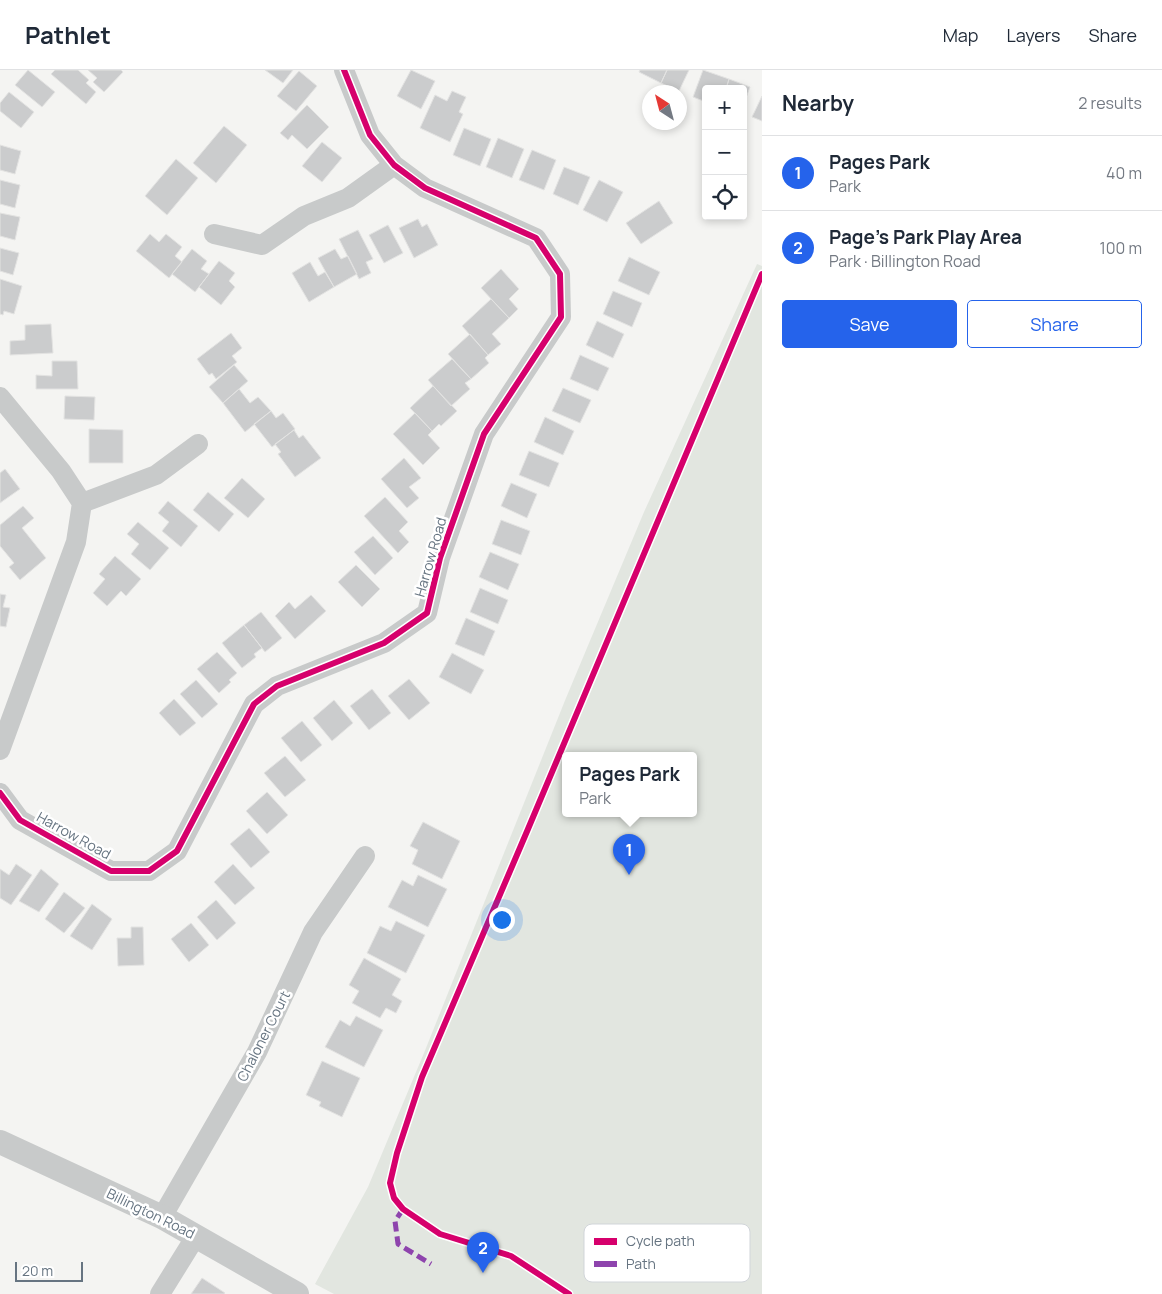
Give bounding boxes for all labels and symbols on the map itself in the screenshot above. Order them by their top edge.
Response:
north arrow [642,85,687,130]
street label: Harrow Road [410,515,450,599]
street label: Harrow Road [34,807,114,863]
pin: 1 [613,834,645,875]
your location [489,907,515,933]
street label: Chaloner Court [232,987,294,1085]
street label: Billington Road [104,1183,198,1243]
legend [584,1224,750,1282]
text: Cycle path [626,1231,695,1250]
pin: 2 [467,1232,499,1273]
text: Path [626,1254,656,1273]
scale bar [15,1259,82,1282]

